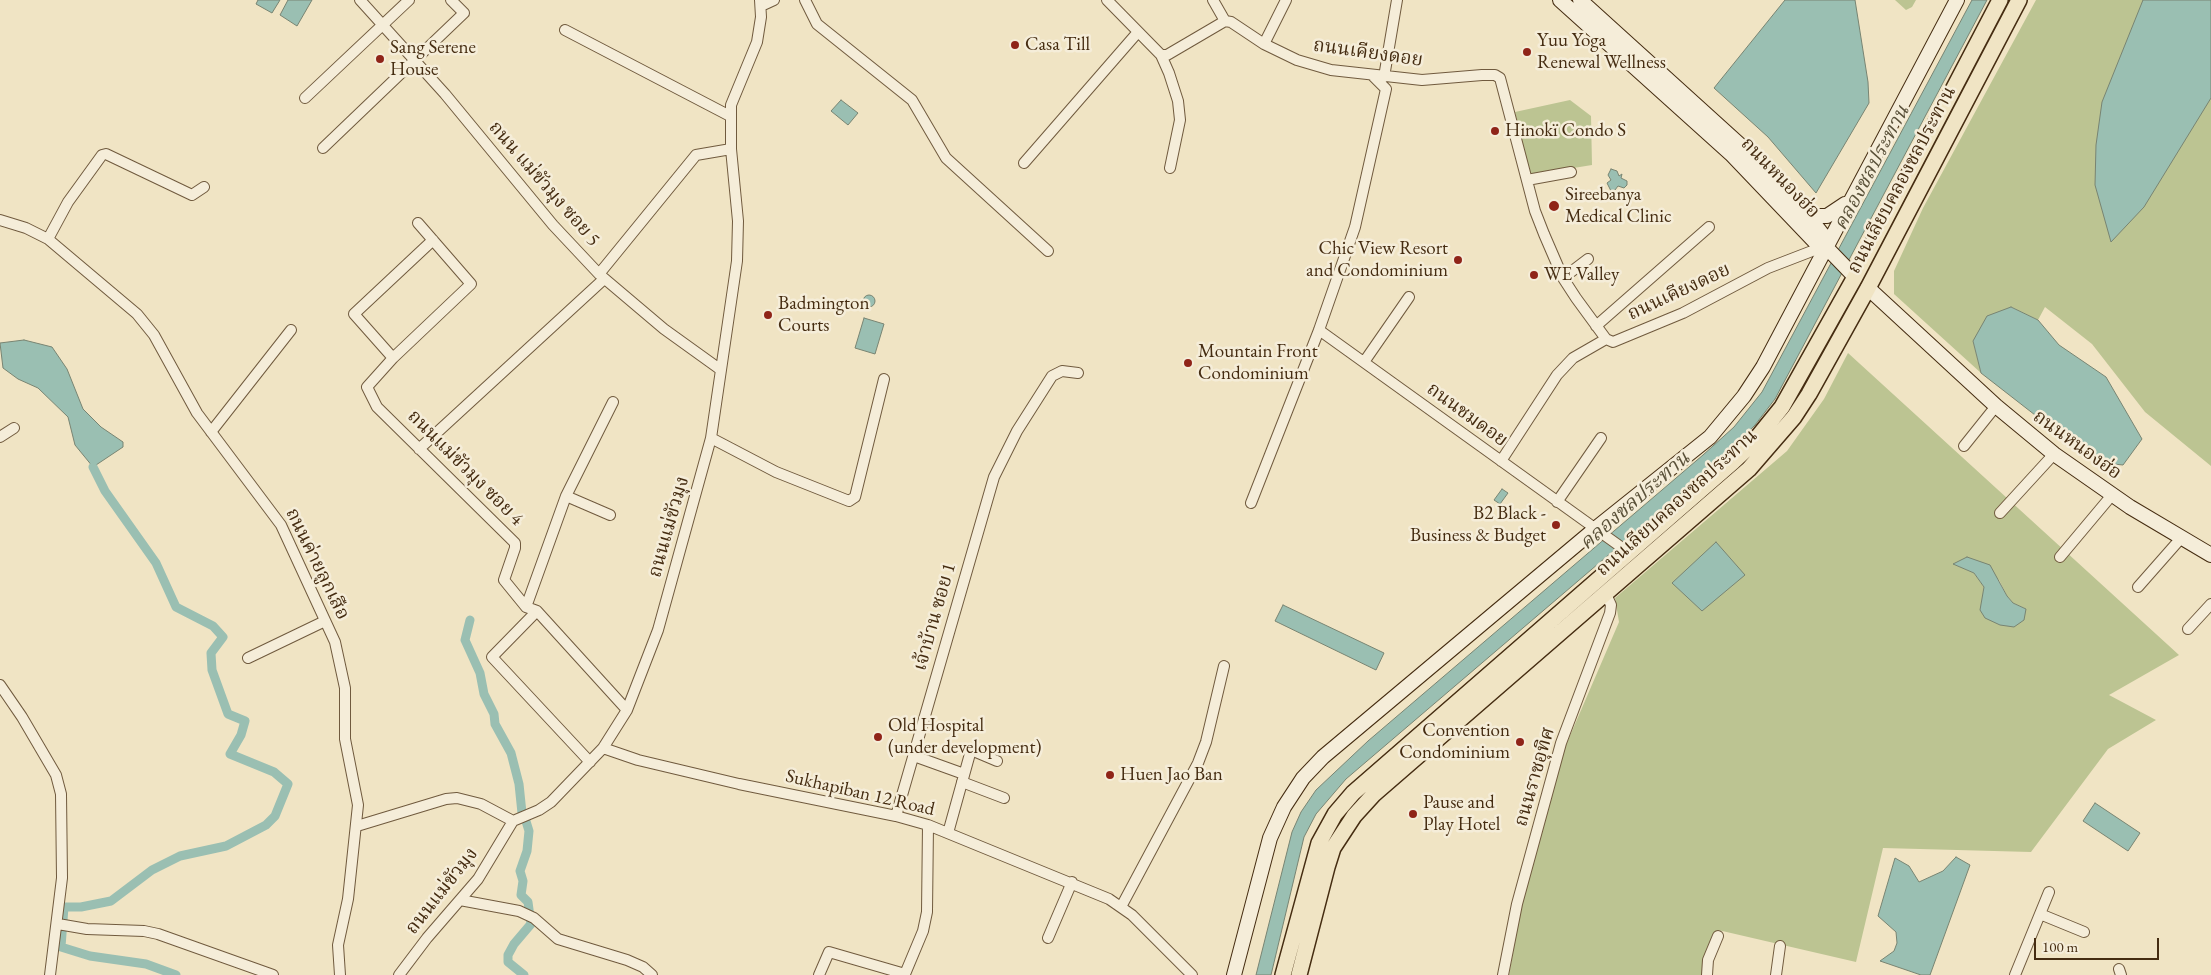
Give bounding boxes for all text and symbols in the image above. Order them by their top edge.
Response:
place label: Yuu Yoga Renewal Wellness [1537,30,1666,74]
place label: Casa Till [1025,34,1090,56]
street label: ถนนเคียงดอย [1312,34,1424,72]
place label: Sang Serene House [390,37,476,81]
marker: Casa Till [1009,39,1021,51]
marker: Yuu Yoga Renewal Wellness [1521,46,1533,58]
marker: Sang Serene House [374,53,386,65]
street label: ถนนเลียบคลองชลประทาน [1843,82,1961,278]
water label: คลองชลประทาน [1829,101,1915,235]
street label: ถนน แม่ขัวมุง ซอย 5 [483,117,605,251]
place label: Hinokï Condo S [1505,120,1626,142]
marker: Hinokï Condo S [1489,125,1501,137]
street label: ถนนหนองฮ่อ [1736,133,1824,223]
place label: Sireebanya Medical Clinic [1565,184,1672,228]
marker: Sireebanya Medical Clinic [1547,199,1561,213]
place label: Chic View Resort and Condominium [1306,238,1448,282]
marker: Chic View Resort and Condominium [1452,254,1464,266]
street label: ถนนเคียงดอย [1624,258,1734,326]
place label: WE Valley [1544,264,1619,286]
marker: WE Valley [1528,269,1540,281]
place label: Badmington Courts [778,293,869,337]
marker: Badmington Courts [762,309,774,321]
place label: Mountain Front Condominium [1198,341,1318,385]
marker: Mountain Front Condominium [1182,357,1194,369]
street label: ถนนชมดอย [1422,378,1512,452]
street label: ถนนแม่ขัวมุง ซอย 4 [402,405,528,531]
street label: ถนนหนองฮ่อ [2028,405,2126,485]
street label: ถนนเลียบคลองชลประทาน [1592,425,1762,581]
water label: คลองชลประทาน [1575,447,1695,555]
street label: ถนนแม่ขัวมุง [644,474,694,580]
place label: B2 Black - Business & Budget [1410,503,1546,547]
street label: ถนนค่ายลูกเสือ [280,504,354,624]
marker: B2 Black - Business & Budget [1550,519,1562,531]
street label: เจ้าบ้าน ซอย 1 [909,560,961,674]
place label: Old Hospital (under development) [888,715,1041,759]
place label: Convention Condominium [1399,720,1510,764]
street label: ถนนราชอุทิศ [1510,725,1560,829]
marker: Old Hospital (under development) [872,731,884,743]
marker: Convention Condominium [1514,736,1526,748]
place label: Huen Jao Ban [1120,764,1223,786]
street label: Sukhapiban 12 Road [783,765,937,821]
marker: Huen Jao Ban [1104,769,1116,781]
place label: Pause and Play Hotel [1423,792,1500,836]
marker: Pause and Play Hotel [1407,808,1419,820]
street label: ถนนแม่ขัวมุง [401,843,483,939]
scale bar [2036,928,2161,960]
text: 100 m [2042,937,2078,956]

